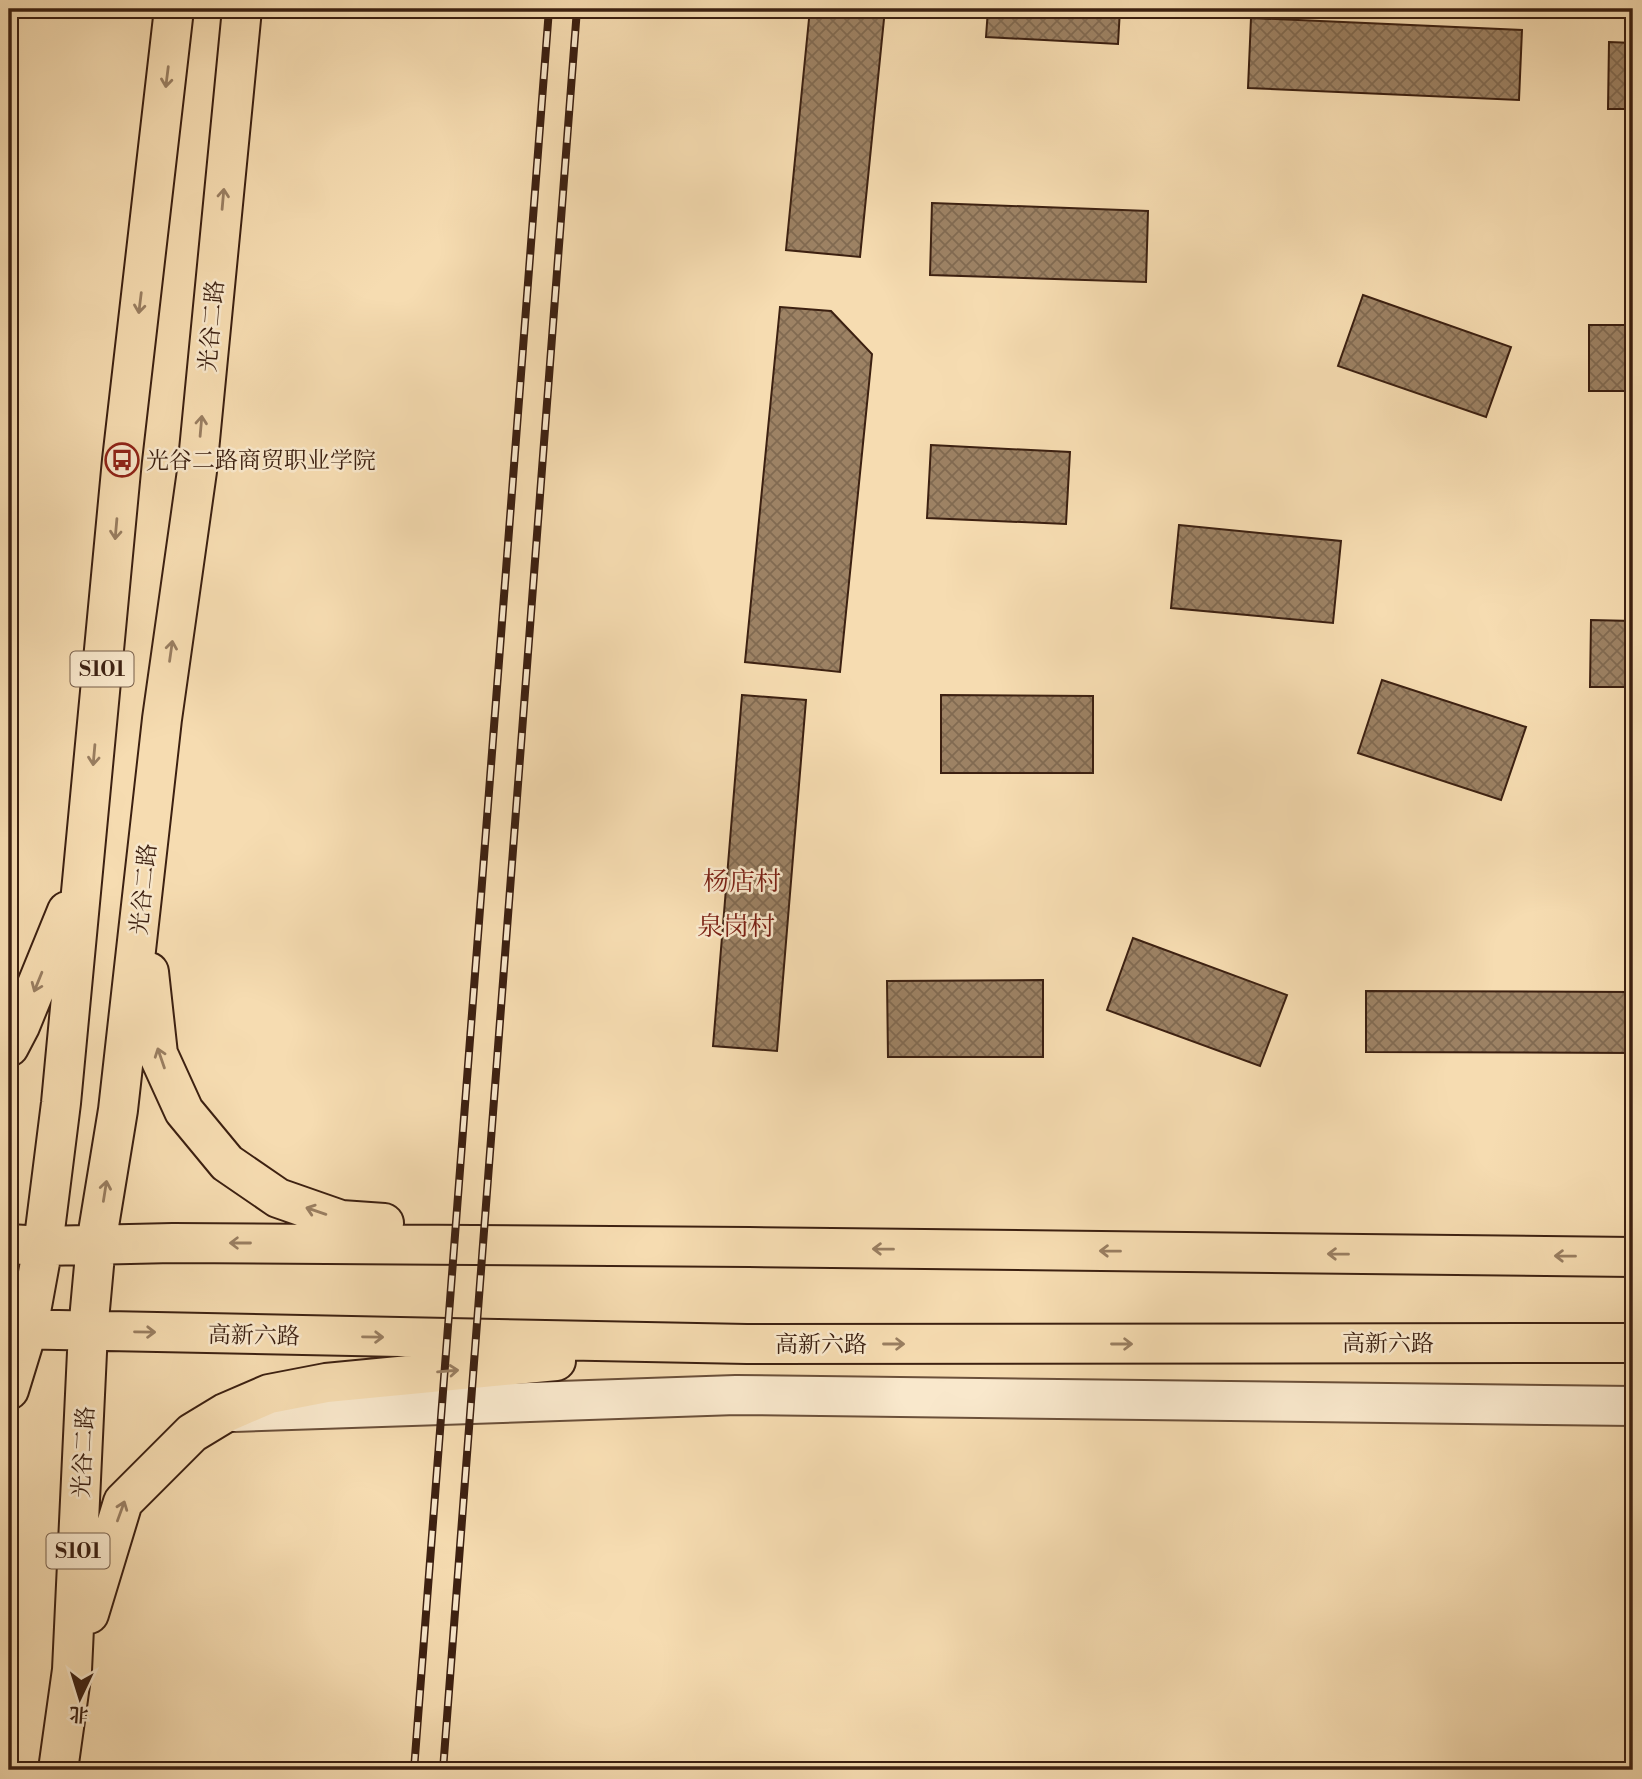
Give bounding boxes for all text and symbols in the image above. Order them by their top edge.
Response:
one-way arrow [160,65,173,87]
one-way arrow [217,189,230,211]
street label: 光谷二路 [194,279,230,373]
one-way arrow [134,291,147,313]
one-way arrow [195,415,208,438]
bus stop icon: 光谷二路商贸职业学院 [103,441,141,479]
place label: 光谷二路商贸职业学院 [146,447,376,475]
one-way arrow [109,517,122,539]
one-way arrow [165,640,178,663]
road number: S101 [70,652,134,686]
one-way arrow [87,743,100,766]
street label: 光谷二路 [125,842,163,936]
district label: 杨店村 [703,866,781,898]
district label: 泉岗村 [697,911,775,943]
one-way arrow [31,971,44,992]
one-way arrow [154,1047,166,1069]
one-way arrow [99,1180,112,1203]
one-way arrow [305,1204,327,1216]
one-way arrow [228,1236,251,1250]
one-way arrow [871,1242,894,1256]
one-way arrow [1099,1244,1122,1258]
one-way arrow [1326,1247,1349,1261]
one-way arrow [1554,1249,1577,1263]
street label: 高新六路 [208,1321,300,1351]
one-way arrow [134,1326,157,1339]
one-way arrow [361,1330,384,1344]
street label: 高新六路 [1342,1330,1434,1358]
street label: 高新六路 [775,1331,867,1359]
one-way arrow [883,1337,906,1351]
one-way arrow [1110,1337,1133,1351]
one-way arrow [436,1364,459,1377]
street label: 光谷二路 [68,1405,100,1499]
one-way arrow [116,1501,128,1523]
road number: S101 [46,1534,110,1568]
north arrow [46,1664,116,1734]
text: 北 [69,1701,89,1727]

